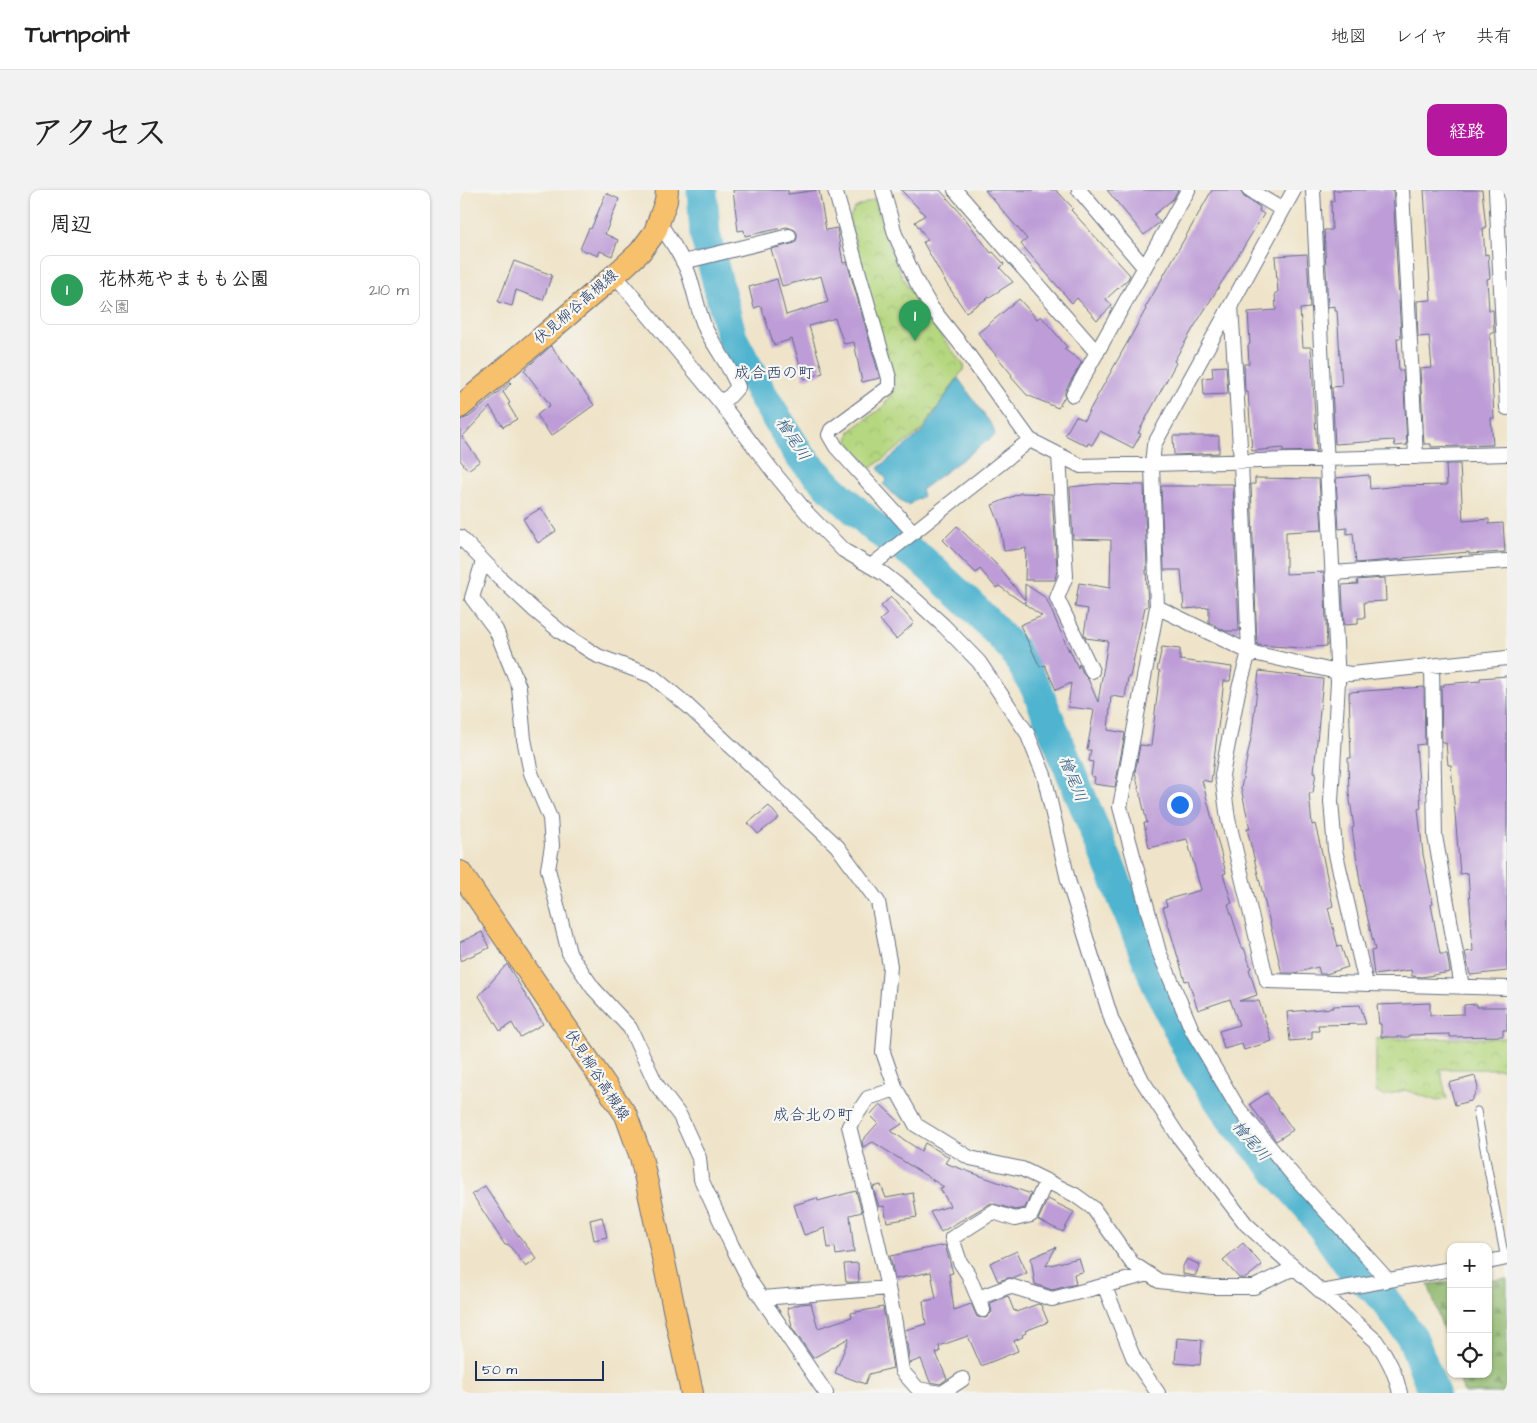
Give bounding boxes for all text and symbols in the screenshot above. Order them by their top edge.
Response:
text: Turnpoint [25,18,130,52]
text: 地図 [1331,24,1367,49]
text: レイヤ [1395,24,1448,49]
text: 共有 [1476,24,1512,49]
button: 経路 [1427,104,1507,156]
text: アクセス [30,109,168,158]
text: 周辺 [50,210,92,239]
street label: 伏見柳谷高槻線 [529,265,623,349]
text: 花林苑やまもも公園 [98,266,269,293]
text: 1 [66,279,68,301]
text: 210 m [369,279,409,301]
text: 公園 [98,296,130,318]
pin: 1 [899,300,931,341]
district label: 成合西の町 [734,362,814,384]
water label: 檜尾川 [771,413,815,465]
water label: 檜尾川 [1054,753,1092,805]
your location [1167,792,1193,818]
street label: 伏見柳谷高槻線 [560,1025,634,1125]
district label: 成合北の町 [773,1104,853,1126]
water label: 檜尾川 [1227,1116,1275,1166]
map controls [1447,1243,1492,1378]
button: + [1447,1243,1492,1288]
button: − [1447,1288,1492,1333]
button: locate [1447,1333,1492,1378]
scale bar [475,1358,604,1381]
text: 50 m [482,1360,517,1380]

